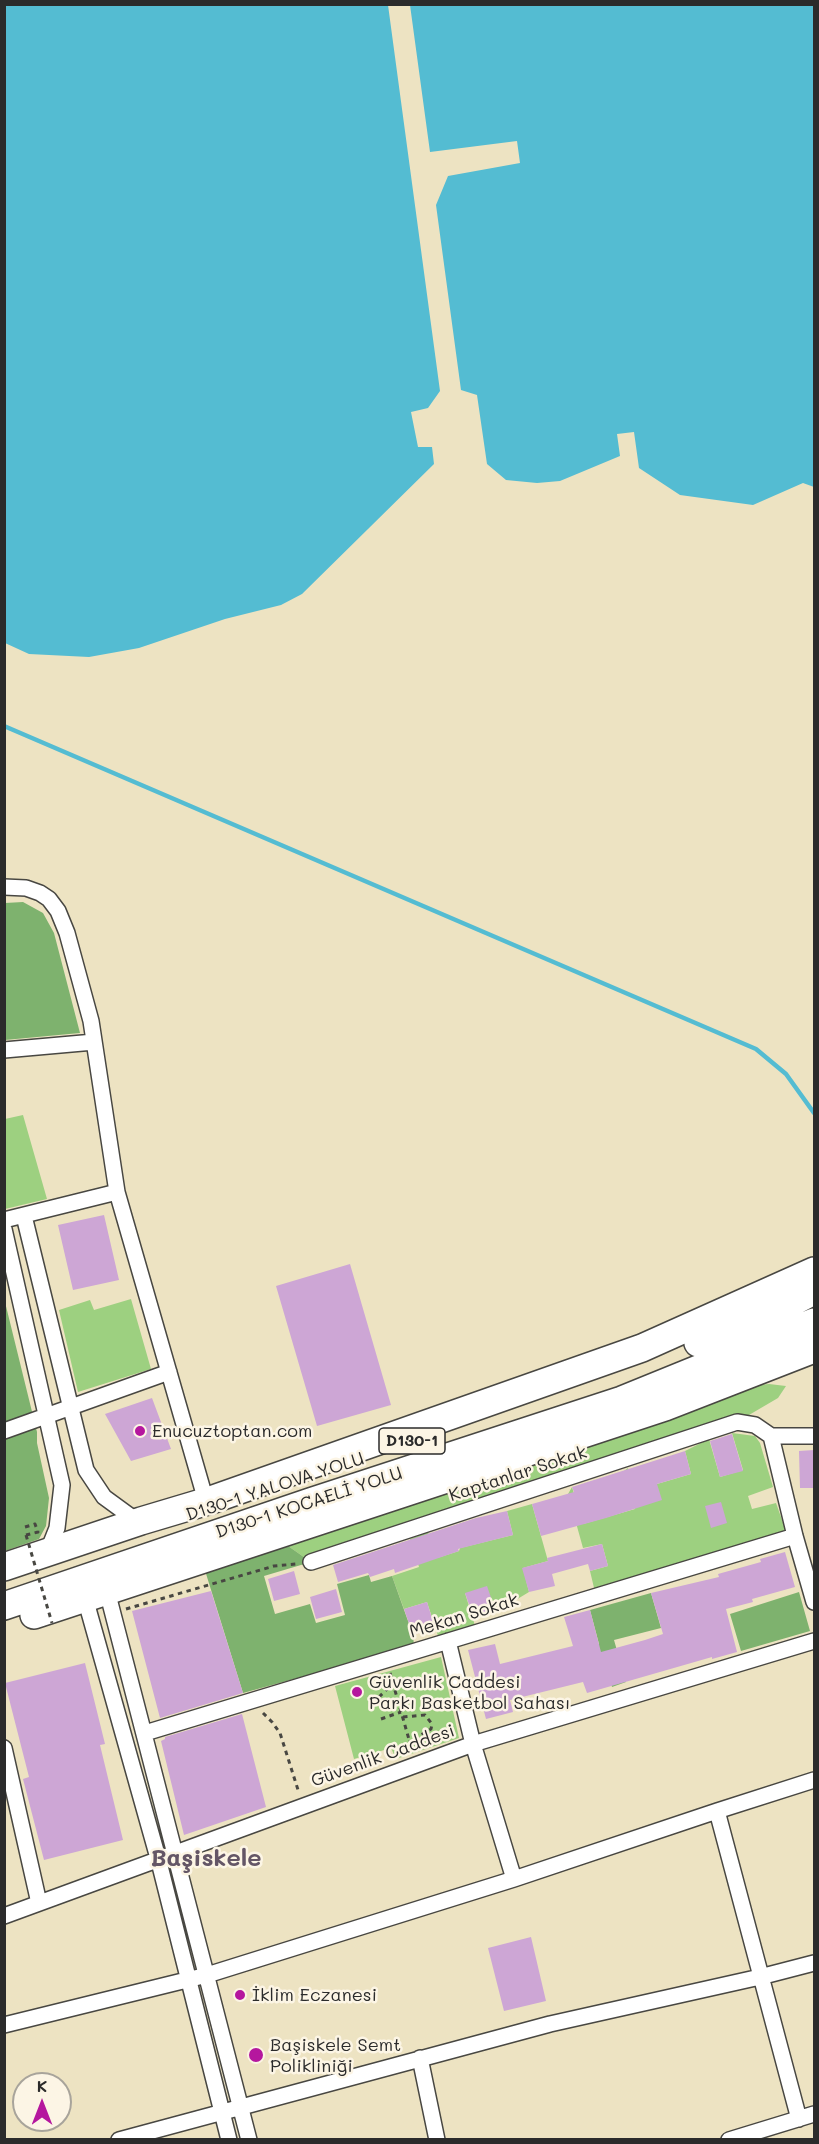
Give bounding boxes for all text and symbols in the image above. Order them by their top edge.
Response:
place label: Enucuztoptan.com [152,1420,312,1442]
marker: Enucuztoptan.com [133,1424,147,1438]
road number: D130-1 [379,1428,445,1454]
street label: Kaptanlar Sokak [446,1441,590,1507]
street label: D130-1 YALOVA YOLU [183,1448,367,1526]
street label: D130-1 KOCAELİ YOLU [213,1463,405,1543]
street label: Mekan Sokak [407,1589,521,1643]
place label: Güvenlik Caddesi Parkı Basketbol Sahası [369,1671,571,1714]
marker: Güvenlik Caddesi Parkı Basketbol Sahası [350,1685,364,1699]
street label: Güvenlik Caddesi [308,1720,458,1792]
district label: Başiskele [150,1845,262,1873]
place label: İklim Eczanesi [252,1984,377,2006]
marker: İklim Eczanesi [233,1988,247,2002]
place label: Başiskele Semt Polikliniği [270,2034,401,2076]
marker: Başiskele Semt Polikliniği [247,2046,265,2064]
north arrow [12,2072,72,2132]
text: K [37,2075,47,2096]

